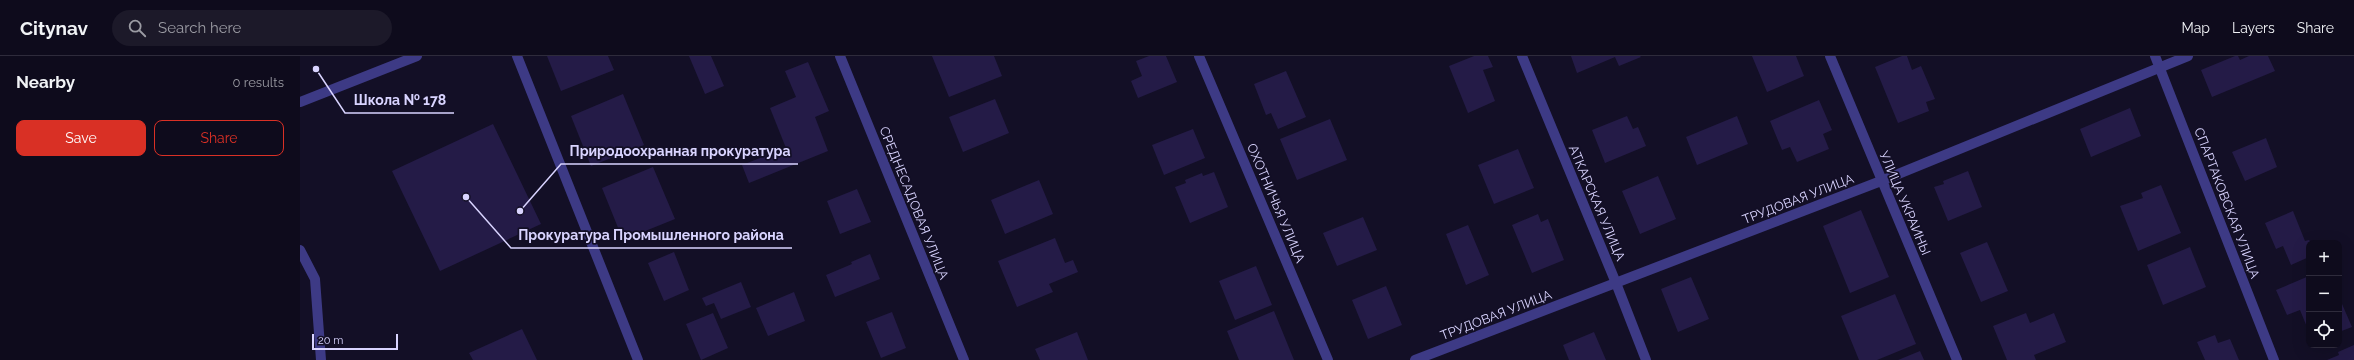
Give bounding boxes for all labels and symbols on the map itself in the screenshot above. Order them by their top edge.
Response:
callout: Школа № 178 [345,87,454,113]
text: Школа № 178 [354,92,446,108]
street label: СРЕДНЕСАДОВАЯ УЛИЦА [876,124,952,282]
street label: СПАРТАКОВСКАЯ УЛИЦА [2191,125,2263,281]
callout: Природоохранная прокуратура [561,138,798,164]
street label: ОХОТНИЧЬЯ УЛИЦА [1244,141,1308,265]
text: Природоохранная прокуратура [569,143,791,159]
street label: АТКАРСКАЯ УЛИЦА [1566,143,1628,263]
street label: УЛИЦА УКРАИНЫ [1876,149,1934,257]
street label: ТРУДОВАЯ УЛИЦА [1740,171,1856,227]
callout: Прокуратура Промышленного района [511,222,792,248]
text: Прокуратура Промышленного района [518,227,784,243]
street label: ТРУДОВАЯ УЛИЦА [1438,287,1554,343]
scale bar [312,332,398,351]

